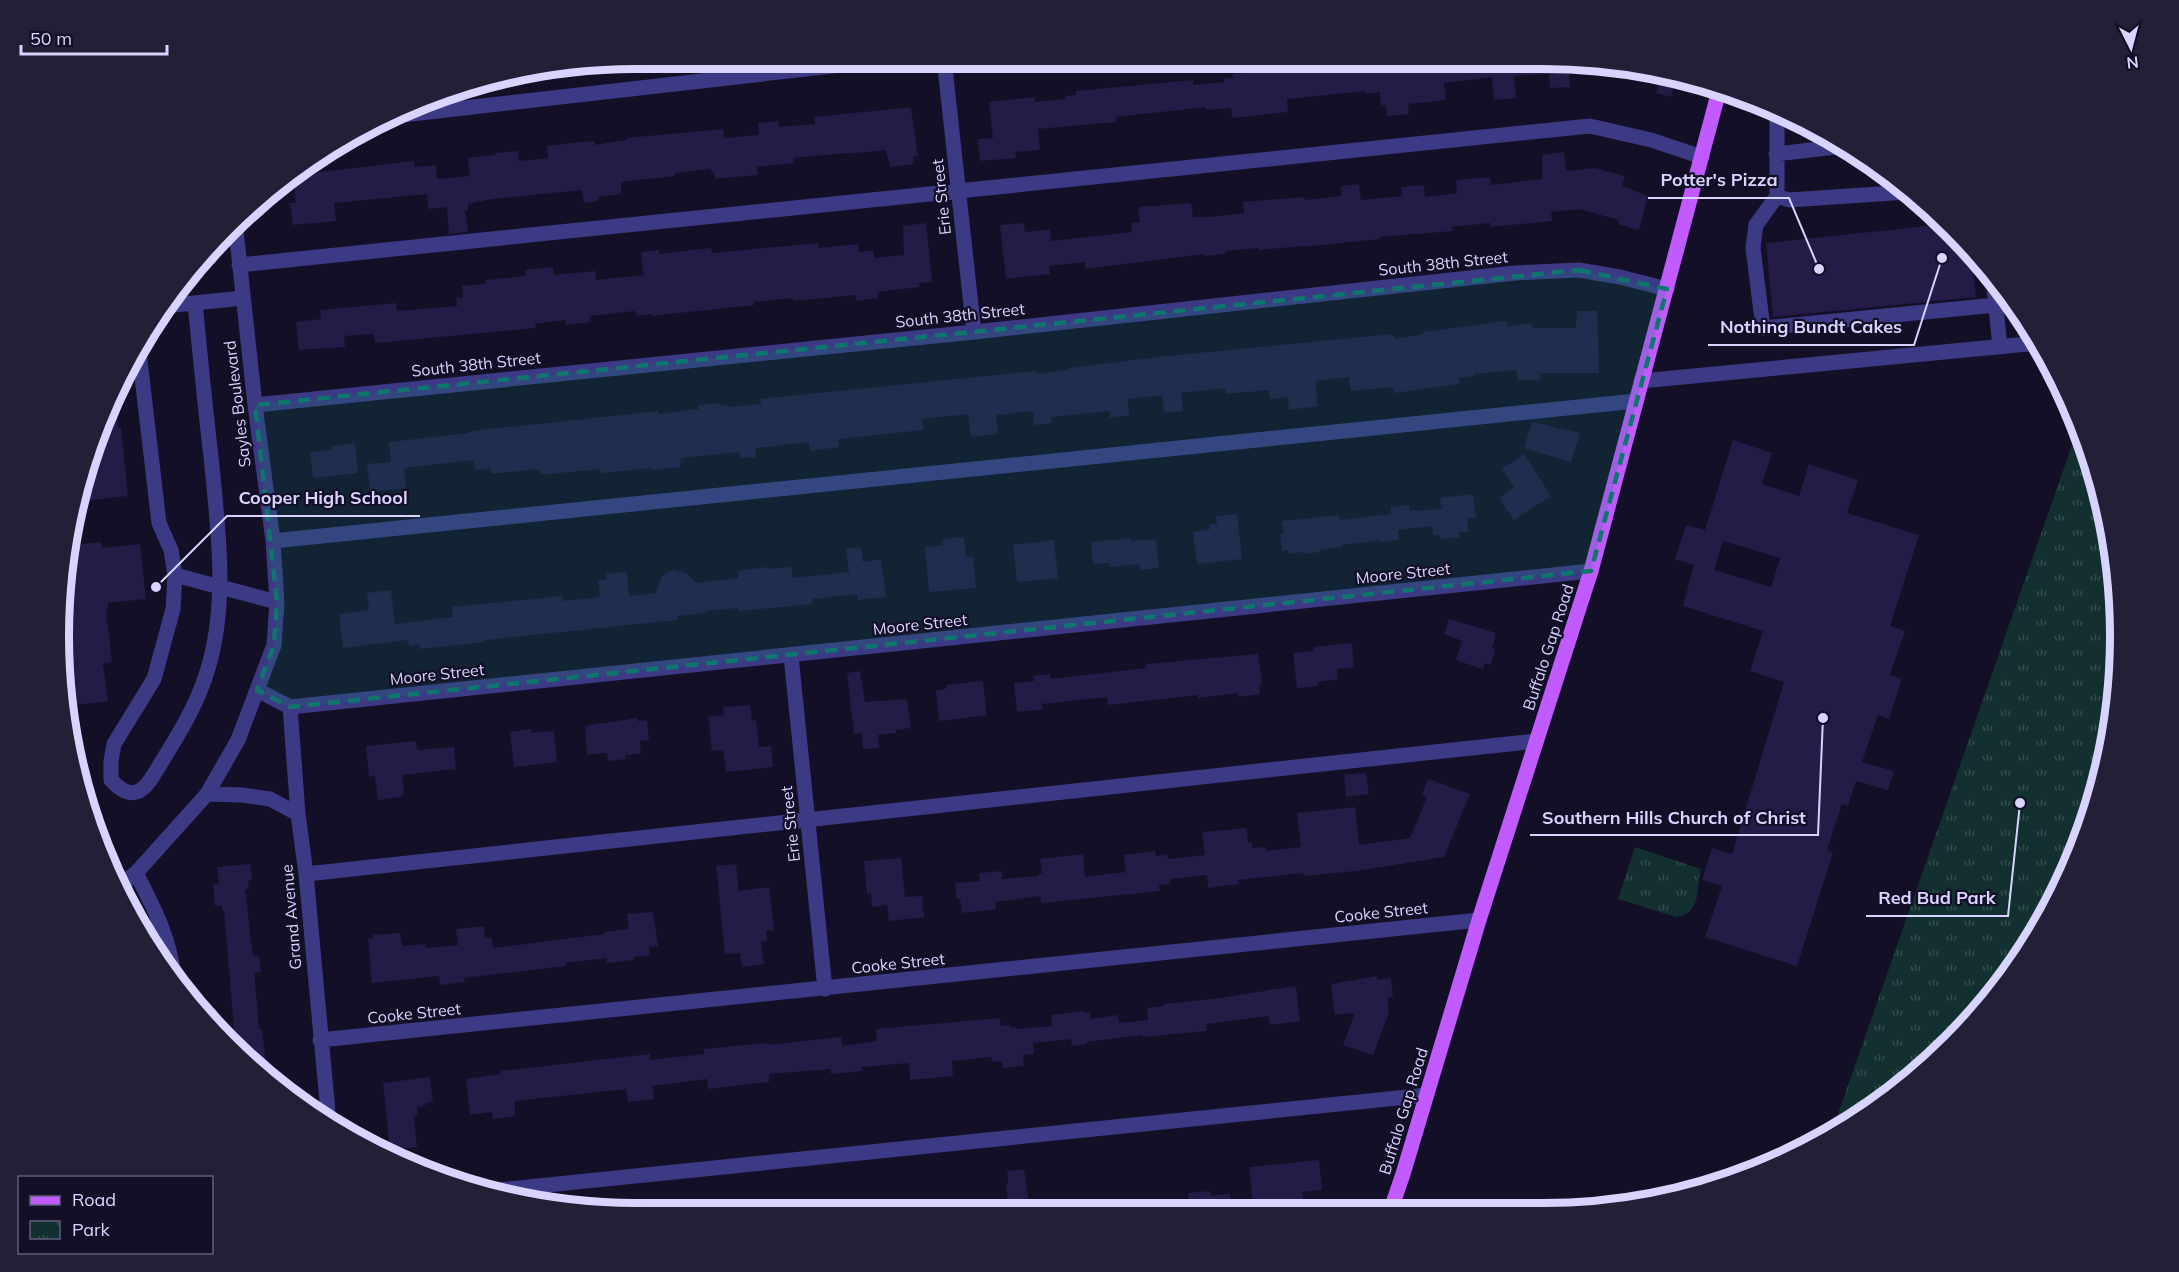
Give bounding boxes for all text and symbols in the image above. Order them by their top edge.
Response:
scale bar [21,18,166,56]
north arrow [2101,18,2161,78]
text: 50 m [30,27,72,50]
text: N [2126,52,2140,73]
street label: Erie Street [927,158,955,236]
callout: Potter's Pizza [1648,162,1789,198]
text: Potter's Pizza [1660,168,1778,191]
street label: South 38th Street [1377,246,1509,280]
street label: South 38th Street [894,298,1026,332]
callout: Nothing Bundt Cakes [1708,309,1914,345]
text: Nothing Bundt Cakes [1720,315,1902,338]
street label: Sayles Boulevard [219,339,255,469]
street label: South 38th Street [410,347,542,381]
callout: Cooper High School [227,480,420,516]
text: Cooper High School [238,486,408,509]
street label: Moore Street [1355,558,1452,588]
street label: Buffalo Gap Road [1518,581,1578,713]
street label: Moore Street [872,609,969,639]
street label: Moore Street [389,659,486,689]
street label: Erie Street [776,785,804,863]
callout: Southern Hills Church of Christ [1530,799,1818,835]
text: Southern Hills Church of Christ [1542,806,1806,829]
street label: Grand Avenue [276,863,306,971]
callout: Red Bud Park [1866,880,2008,916]
text: Red Bud Park [1878,886,1997,909]
street label: Cooke Street [1333,897,1429,927]
street label: Cooke Street [850,948,946,978]
street label: Cooke Street [366,998,462,1028]
street label: Buffalo Gap Road [1374,1045,1432,1177]
legend [18,1176,213,1254]
text: Road [72,1188,116,1211]
text: Park [72,1218,111,1241]

